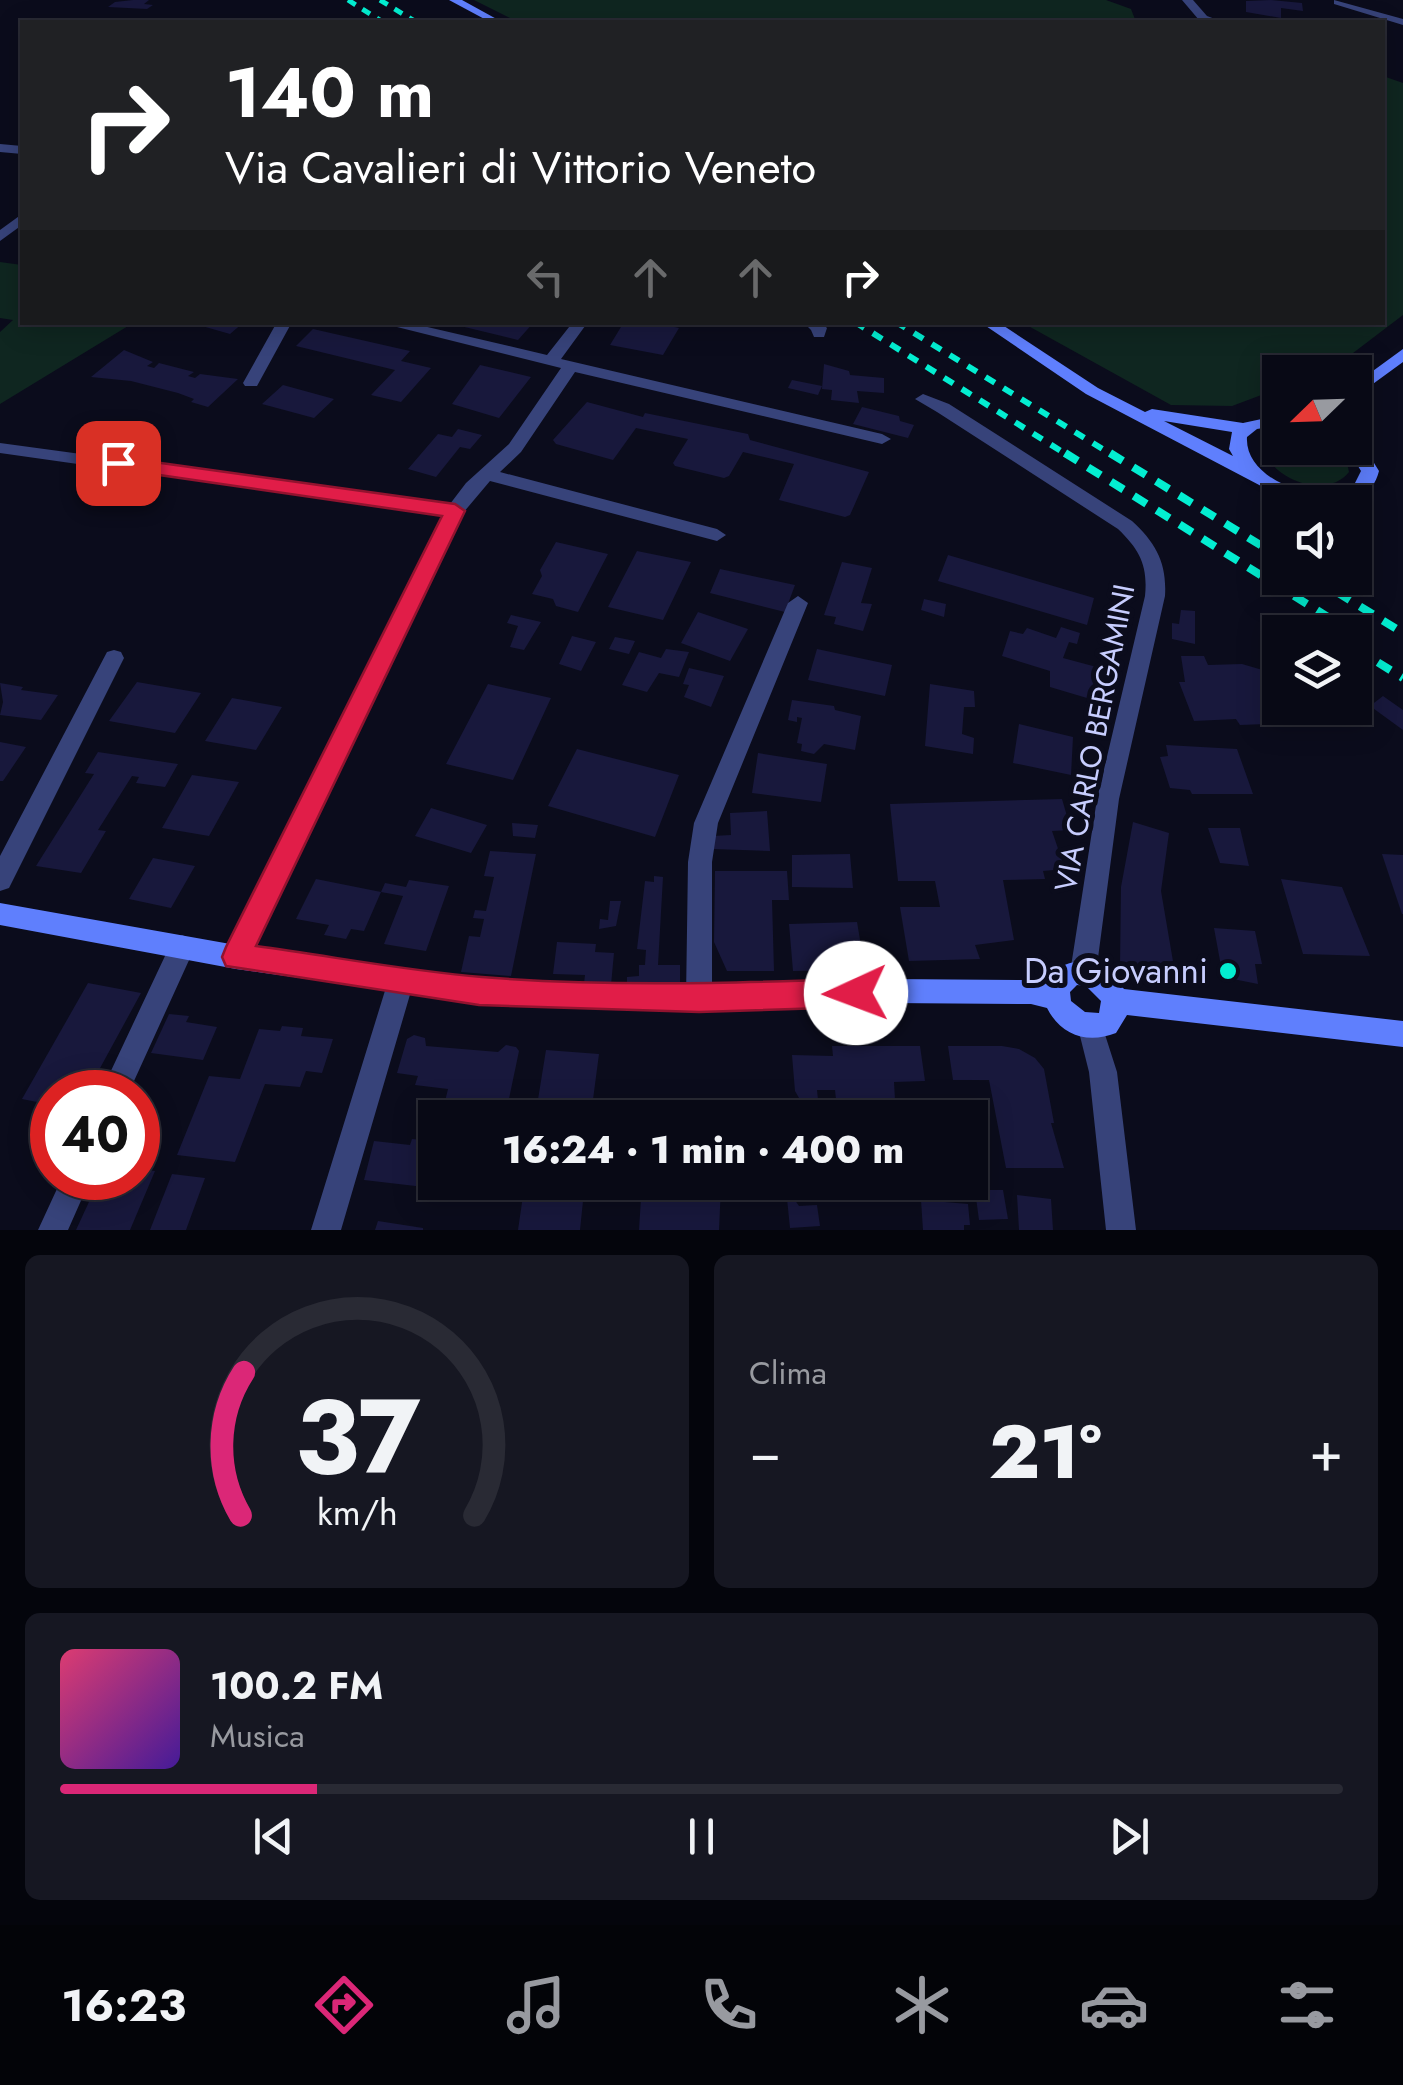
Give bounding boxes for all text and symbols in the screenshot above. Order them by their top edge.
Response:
text: 140 m [225,42,434,143]
icon: right [60,60,190,190]
text: Via Cavalieri di Vittorio Veneto [225,135,816,200]
icon: left [518,250,573,305]
icon: ahead [623,250,678,305]
icon: ahead [728,250,783,305]
icon: right [833,250,888,305]
north arrow [1262,355,1372,465]
map controls [1262,355,1372,725]
pin [76,421,161,506]
icon: arrive [91,436,146,491]
button: sound [1262,485,1372,595]
street label: VIA CARLO BERGAMINI [1044,580,1145,895]
button: layers [1262,615,1372,725]
position arrow [804,941,908,1045]
place label: Da Giovanni [1024,946,1208,996]
marker: Da Giovanni [1217,960,1239,982]
speed limit sign: 40 [30,1070,160,1200]
text: 16:24 · 1 min · 400 m [502,1122,904,1177]
text: Clima [749,1350,827,1396]
text: 37 [294,1362,420,1512]
text: 21° [989,1398,1102,1506]
text: − [749,1412,781,1492]
text: + [1309,1412,1343,1492]
text: km/h [317,1487,397,1538]
text: 100.2 FM [210,1658,383,1713]
text: Musica [210,1713,305,1759]
icon: previous [246,1809,301,1864]
icon: pause [674,1809,729,1864]
icon: next [1102,1809,1157,1864]
icon: directions [309,1970,379,2040]
icon: music [501,1970,571,2040]
icon: phone [694,1970,764,2040]
icon: climate [887,1970,957,2040]
icon: car [1079,1970,1149,2040]
icon: filters [1272,1970,1342,2040]
text: 16:23 [61,1973,186,2038]

